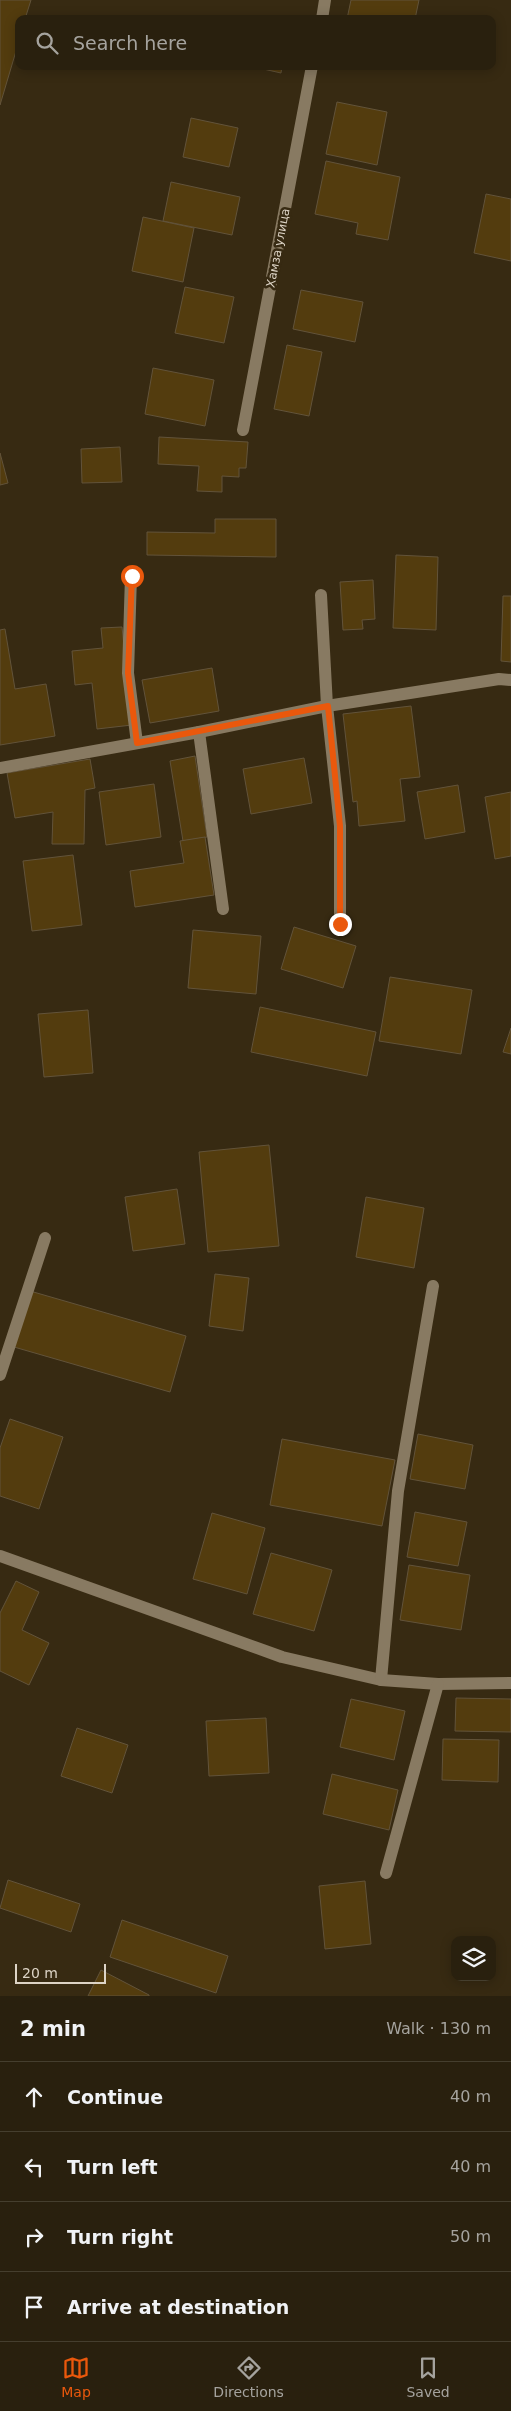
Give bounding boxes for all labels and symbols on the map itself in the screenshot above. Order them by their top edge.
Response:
street label: Хамза улица [263,207,293,289]
route start [121,565,144,588]
route end [329,913,352,936]
scale bar [15,1961,106,1984]

